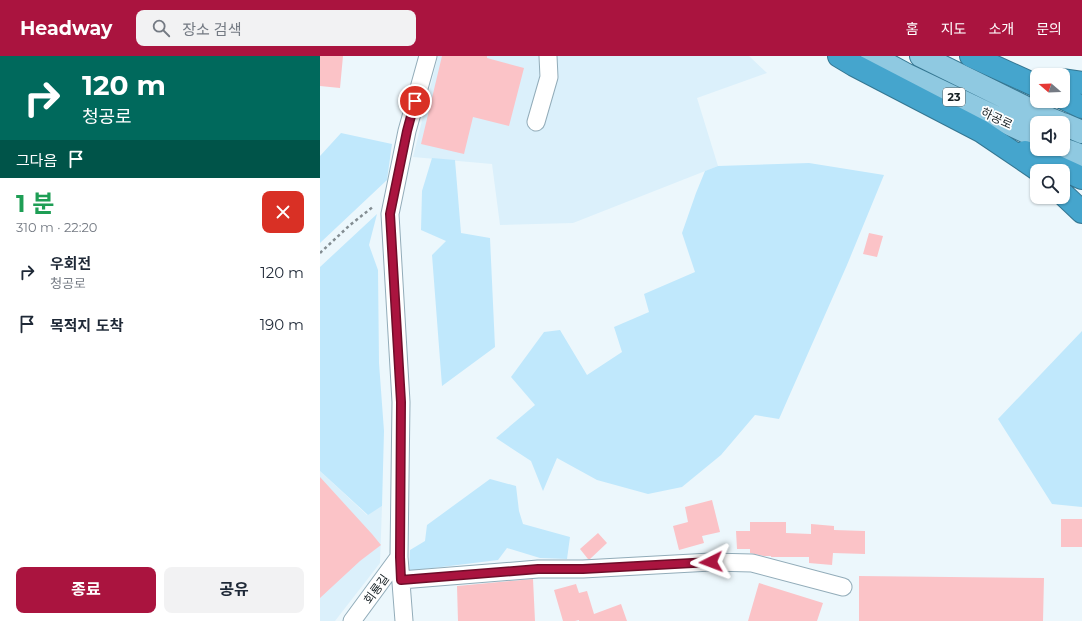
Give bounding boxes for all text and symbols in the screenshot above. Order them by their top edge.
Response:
search box [136,10,416,46]
text: Headway [20,17,112,40]
icon: search [150,17,172,39]
text: 장소 검색 [182,20,241,39]
text: 홈 [906,20,919,38]
text: 지도 [941,20,966,38]
text: 소개 [988,20,1014,38]
text: 문의 [1036,20,1062,38]
text: 120 m [82,68,166,102]
north arrow [1030,68,1070,108]
map controls [1030,68,1070,204]
icon: right [16,72,68,124]
pin [398,84,432,118]
road number: 23 [943,88,965,106]
icon: arrive [404,90,426,112]
street label: 하공로 [979,104,1015,132]
text: 청공로 [82,106,132,128]
button: sound [1030,116,1070,156]
icon: arrive [65,148,87,170]
text: 그다음 [16,151,57,170]
button: search [1030,164,1070,204]
text: 1 분 [16,189,54,218]
button: close [262,191,304,233]
text: 310 m · 22:20 [16,219,97,235]
text: 우회전 [50,254,91,273]
icon: right [16,261,38,283]
text: 120 m [260,263,304,282]
text: 청공로 [50,275,86,291]
icon: arrive [16,313,38,335]
text: 190 m [260,315,304,334]
text: 목적지 도착 [50,316,123,335]
position arrow [690,541,732,583]
button: 종료 [16,567,156,613]
button: 공유 [164,567,304,613]
street label: 회룡길 [360,571,392,607]

